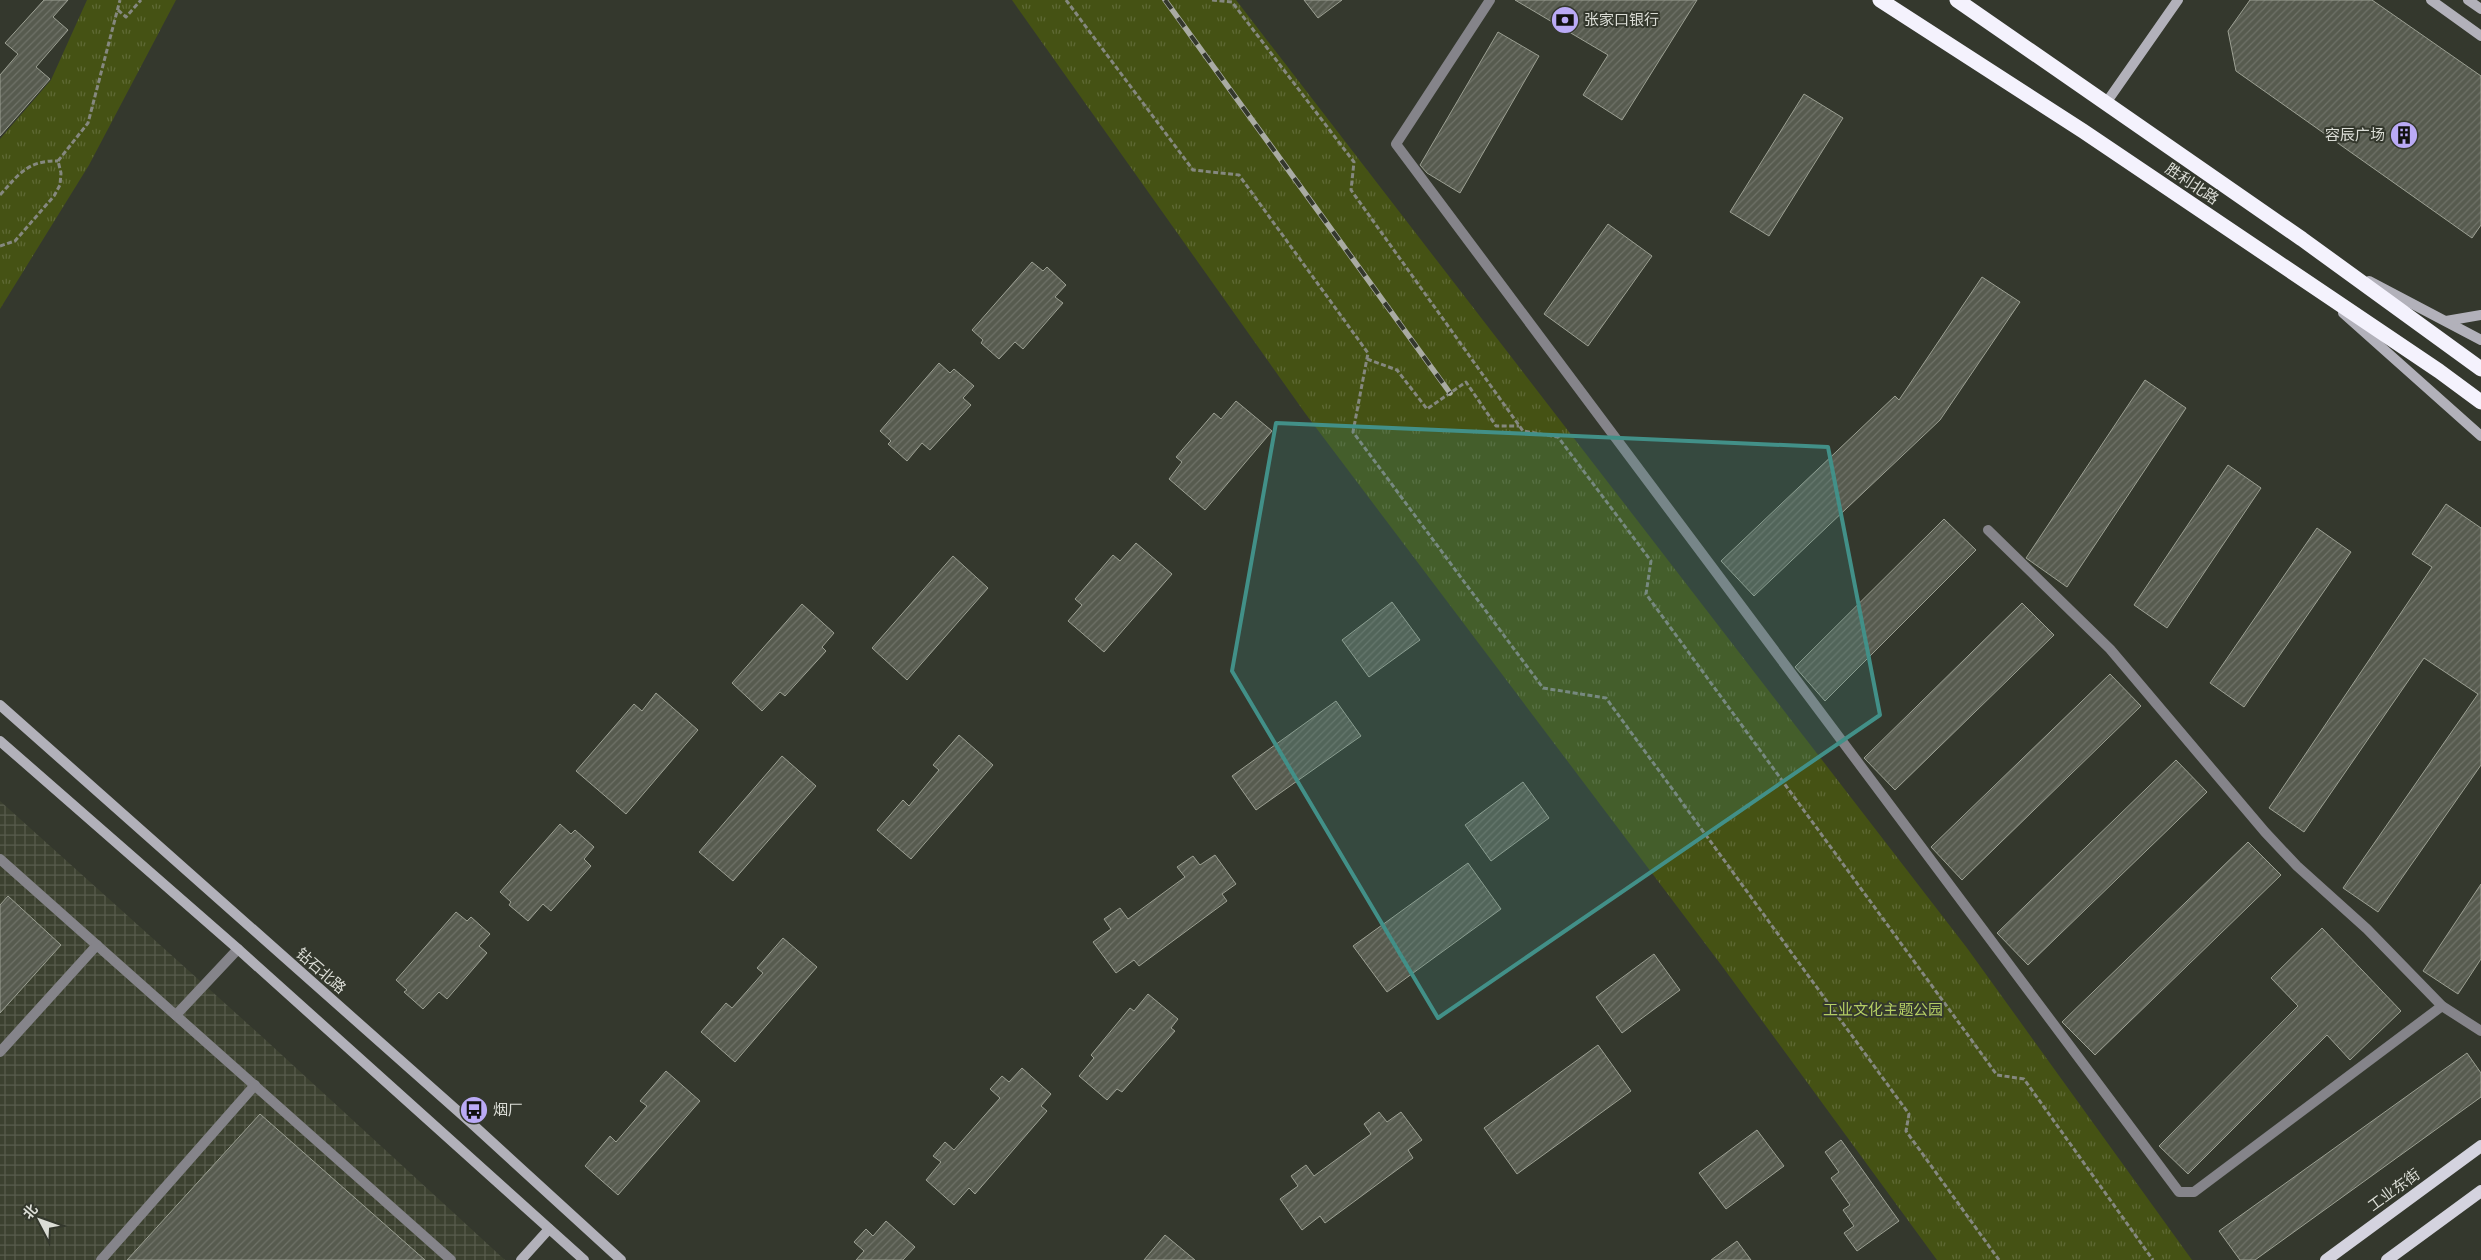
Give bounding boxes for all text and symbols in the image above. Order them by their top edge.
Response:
bank icon: 张家口银行 [1550,5,1580,35]
place label: 张家口银行 [1584,11,1659,29]
building icon: 容辰广场 [2389,120,2419,150]
place label: 容辰广场 [2325,126,2385,144]
street label: 胜利北路 [2162,160,2222,208]
street label: 钻石北路 [292,945,350,997]
park label: 工业文化主题公园 [1823,1001,1943,1019]
bus stop icon: 烟厂 [459,1095,489,1125]
place label: 烟厂 [493,1101,523,1119]
street label: 工业东街 [2364,1165,2424,1215]
north arrow [15,1195,65,1245]
text: 北 [20,1201,42,1223]

